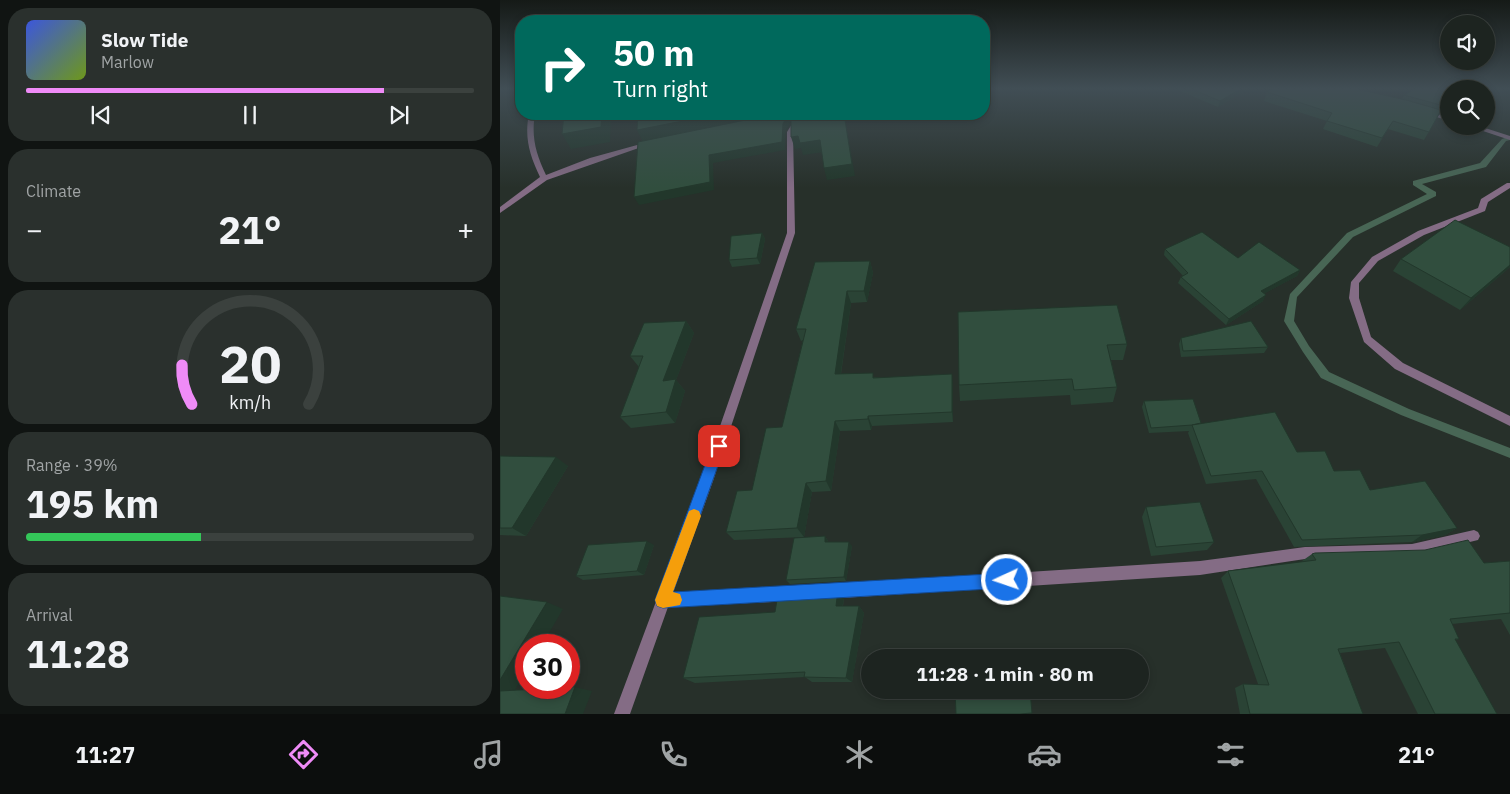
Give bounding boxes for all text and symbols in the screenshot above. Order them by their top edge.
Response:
map controls [1440,15,1495,135]
button: sound [1440,15,1495,70]
text: Slow Tide [101,28,188,52]
text: 50 m [613,30,695,76]
icon: right [530,35,595,100]
text: Marlow [101,52,154,72]
text: Turn right [613,74,708,103]
button: search [1440,80,1495,135]
icon: previous [87,101,115,129]
icon: pause [236,101,264,129]
icon: next [385,101,413,129]
text: Climate [26,181,81,201]
text: 21° [218,205,282,254]
text: − [26,211,43,248]
text: + [457,211,474,248]
text: 20 [219,330,281,397]
text: km/h [229,391,271,414]
pin [698,425,740,467]
icon: arrive [705,432,733,460]
text: Range · 39% [26,455,118,475]
text: 195 km [26,479,159,528]
position arrow [980,553,1032,605]
text: Arrival [26,605,73,625]
text: 11:28 [26,629,130,678]
speed limit sign: 30 [515,634,580,699]
text: 11:28 · 1 min · 80 m [916,662,1094,686]
icon: directions [286,737,321,772]
icon: music [471,737,506,772]
icon: phone [656,737,691,772]
icon: climate [842,737,877,772]
icon: car [1027,737,1062,772]
icon: filters [1213,737,1248,772]
text: 11:27 [75,740,135,769]
text: 21° [1398,740,1435,769]

